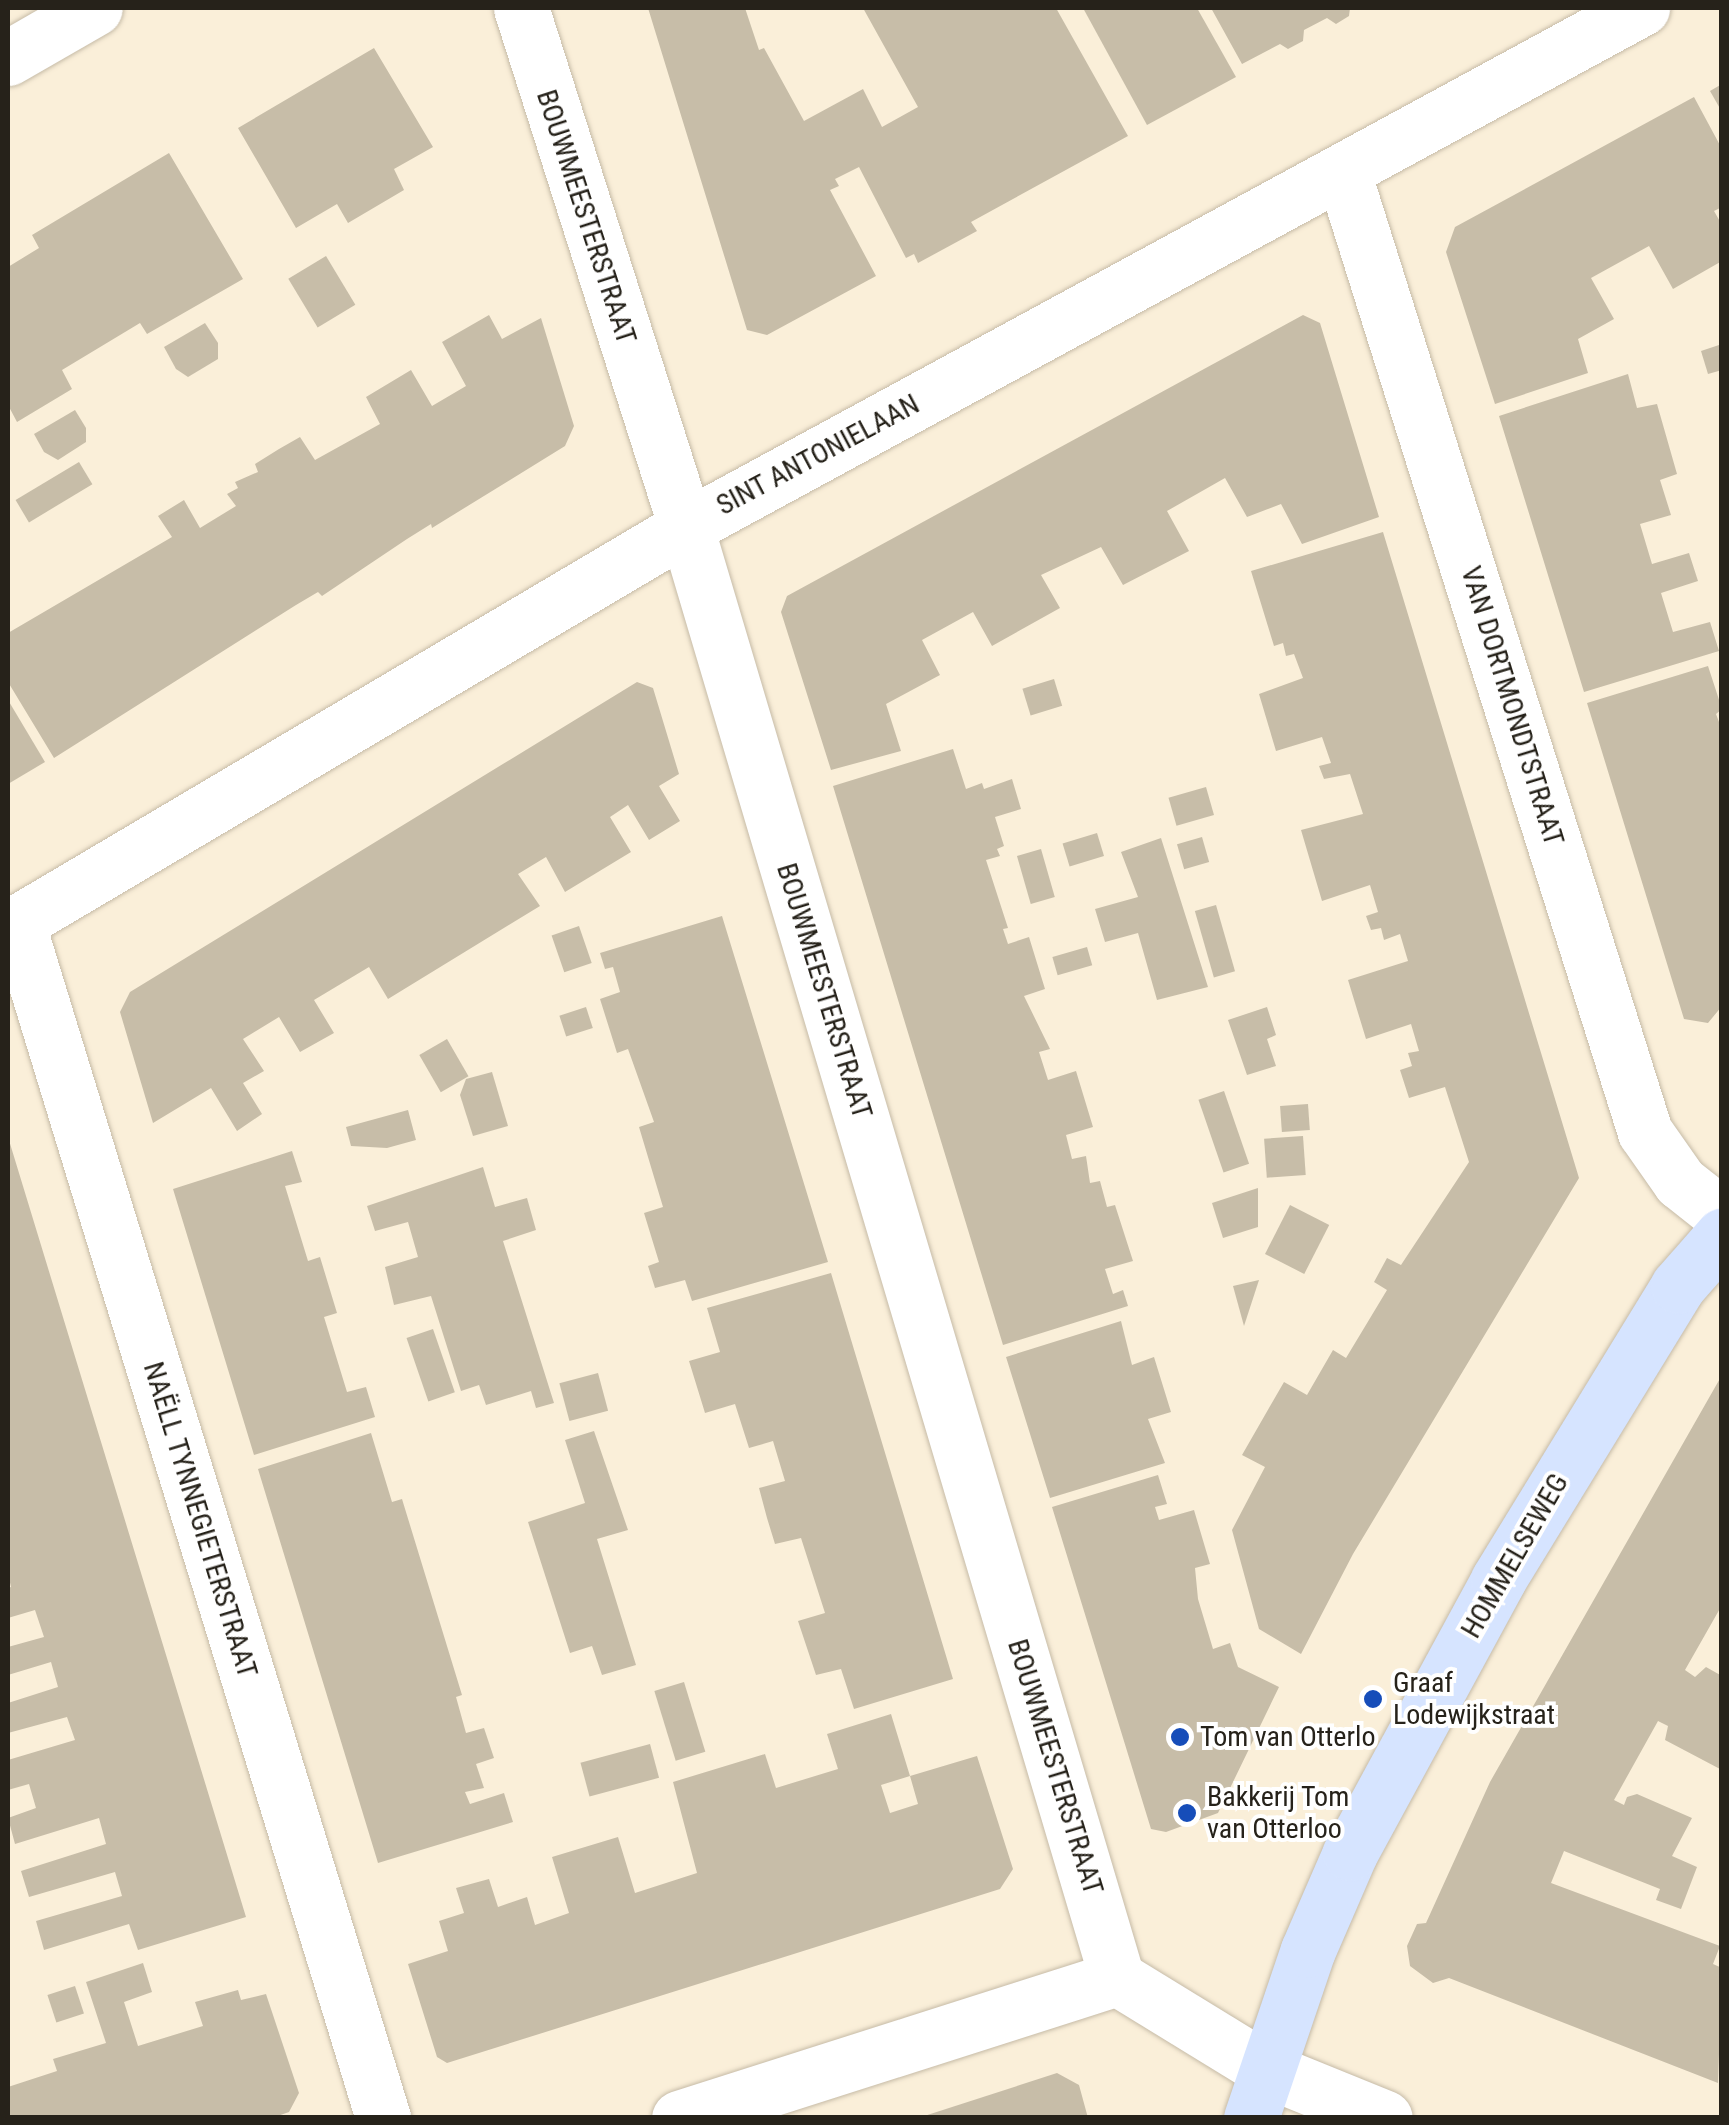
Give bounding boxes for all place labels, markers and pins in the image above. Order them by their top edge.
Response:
place label: Graaf Lodewijkstraat [1393,1666,1555,1732]
marker: Graaf Lodewijkstraat [1362,1688,1384,1710]
place label: Tom van Otterlo [1200,1720,1375,1754]
marker: Tom van Otterlo [1169,1726,1191,1748]
place label: Bakkerij Tom van Otterloo [1207,1780,1350,1846]
marker: Bakkerij Tom van Otterloo [1176,1802,1198,1824]

